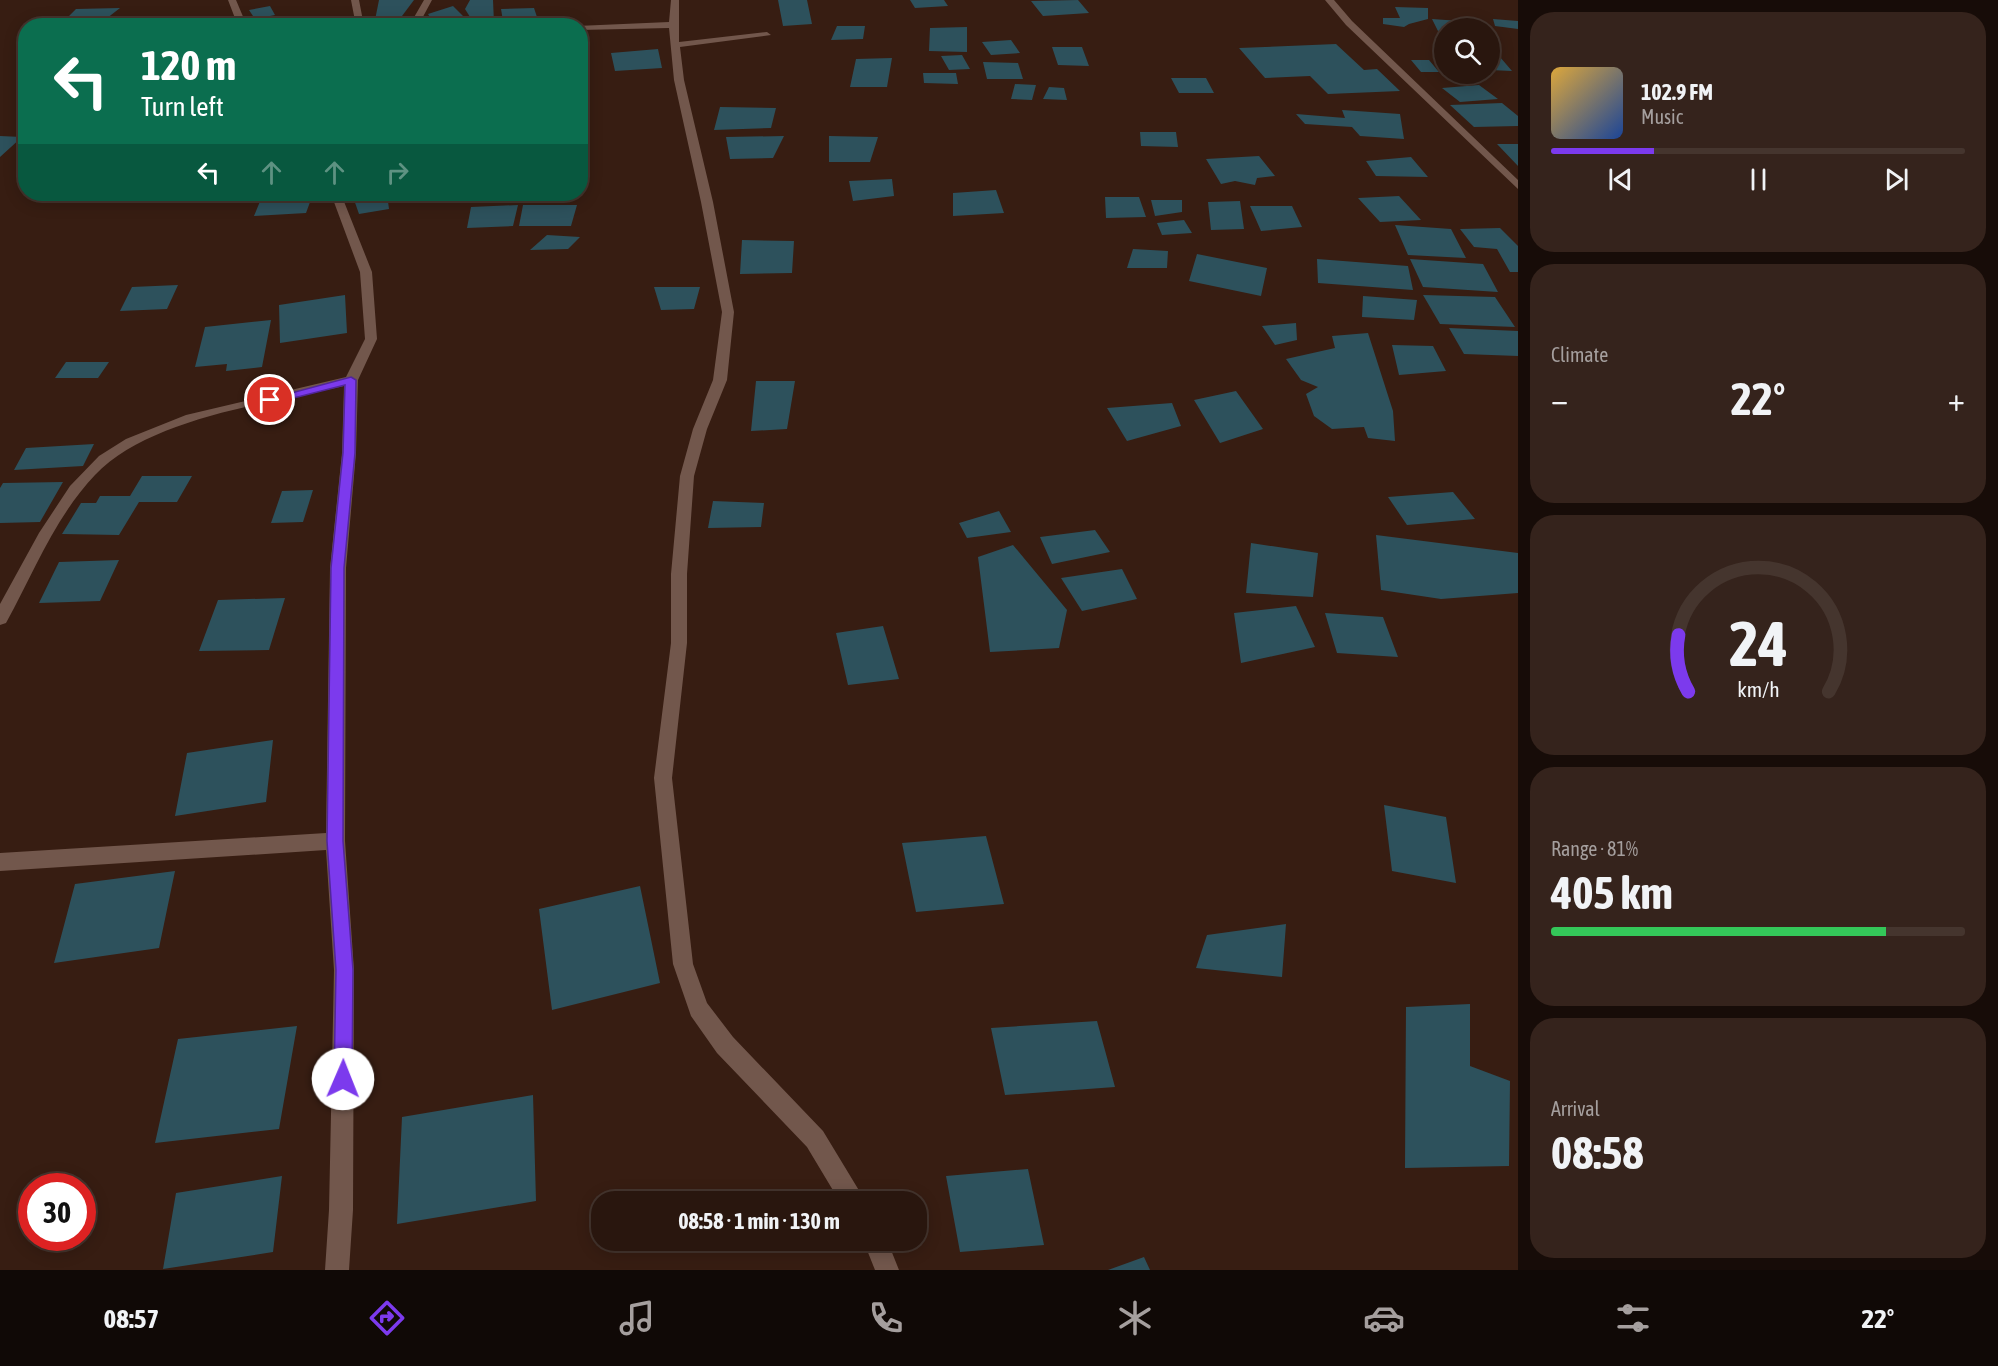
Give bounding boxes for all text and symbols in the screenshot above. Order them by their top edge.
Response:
map controls [1434,18,1500,84]
button: search [1434,18,1500,84]
text: 120 m [141,41,236,89]
icon: left [42,42,120,120]
text: 102.9 FM [1641,79,1713,105]
text: Turn left [141,91,224,122]
text: Music [1641,105,1683,128]
icon: left [192,156,225,189]
icon: ahead [255,156,288,189]
icon: ahead [318,156,351,189]
icon: right [381,156,414,189]
icon: previous [1604,163,1637,196]
icon: pause [1742,163,1775,196]
icon: next [1880,163,1913,196]
text: Climate [1551,343,1608,366]
text: 22° [1731,373,1785,425]
pin [244,374,295,425]
text: − [1551,380,1568,418]
text: + [1948,380,1965,418]
icon: arrive [253,383,286,416]
text: 24 [1729,608,1787,679]
text: km/h [1737,677,1779,702]
text: Range · 81% [1551,837,1638,860]
text: 405 km [1551,867,1673,919]
position arrow [311,1047,375,1111]
text: Arrival [1551,1097,1600,1120]
text: 08:58 [1551,1127,1644,1179]
speed limit sign: 30 [18,1173,96,1251]
text: 08:58 · 1 min · 130 m [678,1208,840,1234]
icon: directions [366,1297,408,1339]
icon: music [616,1297,658,1339]
icon: phone [865,1297,907,1339]
icon: climate [1114,1297,1156,1339]
icon: car [1363,1297,1405,1339]
icon: filters [1612,1297,1654,1339]
text: 08:57 [104,1303,159,1334]
text: 22° [1861,1303,1894,1334]

